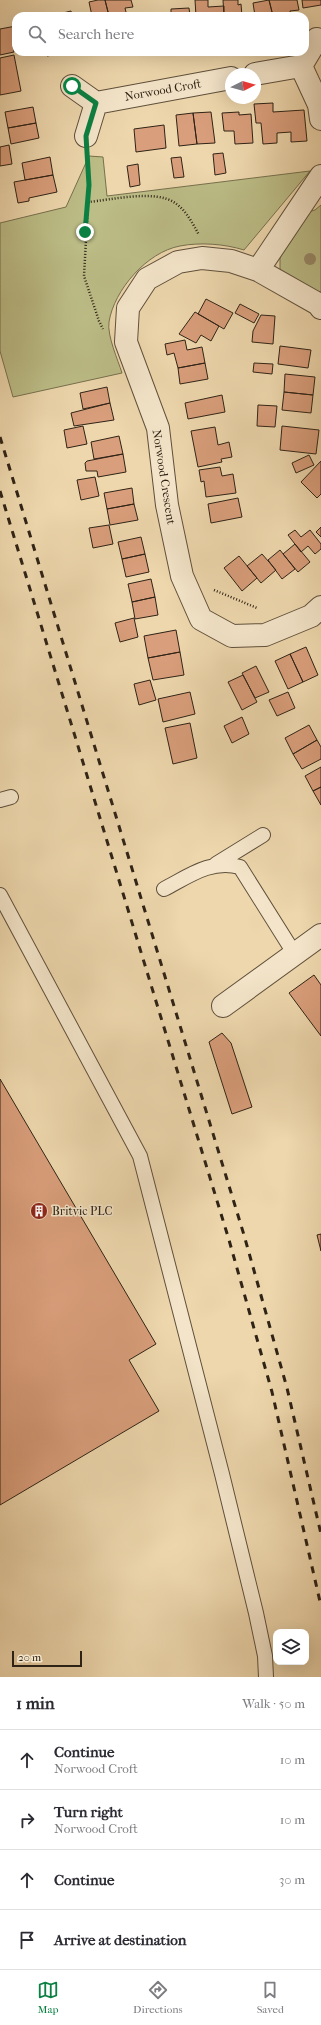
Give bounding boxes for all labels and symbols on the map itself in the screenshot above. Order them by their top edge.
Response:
north arrow [225,68,261,104]
street label: Norwood Croft [124,76,203,104]
route start [63,77,81,95]
route end [76,223,94,241]
street label: Norwood Crescent [150,429,179,526]
building icon: Britvic PLC [29,1201,49,1221]
place label: Britvic PLC [52,1204,112,1218]
scale bar [12,1649,82,1668]

